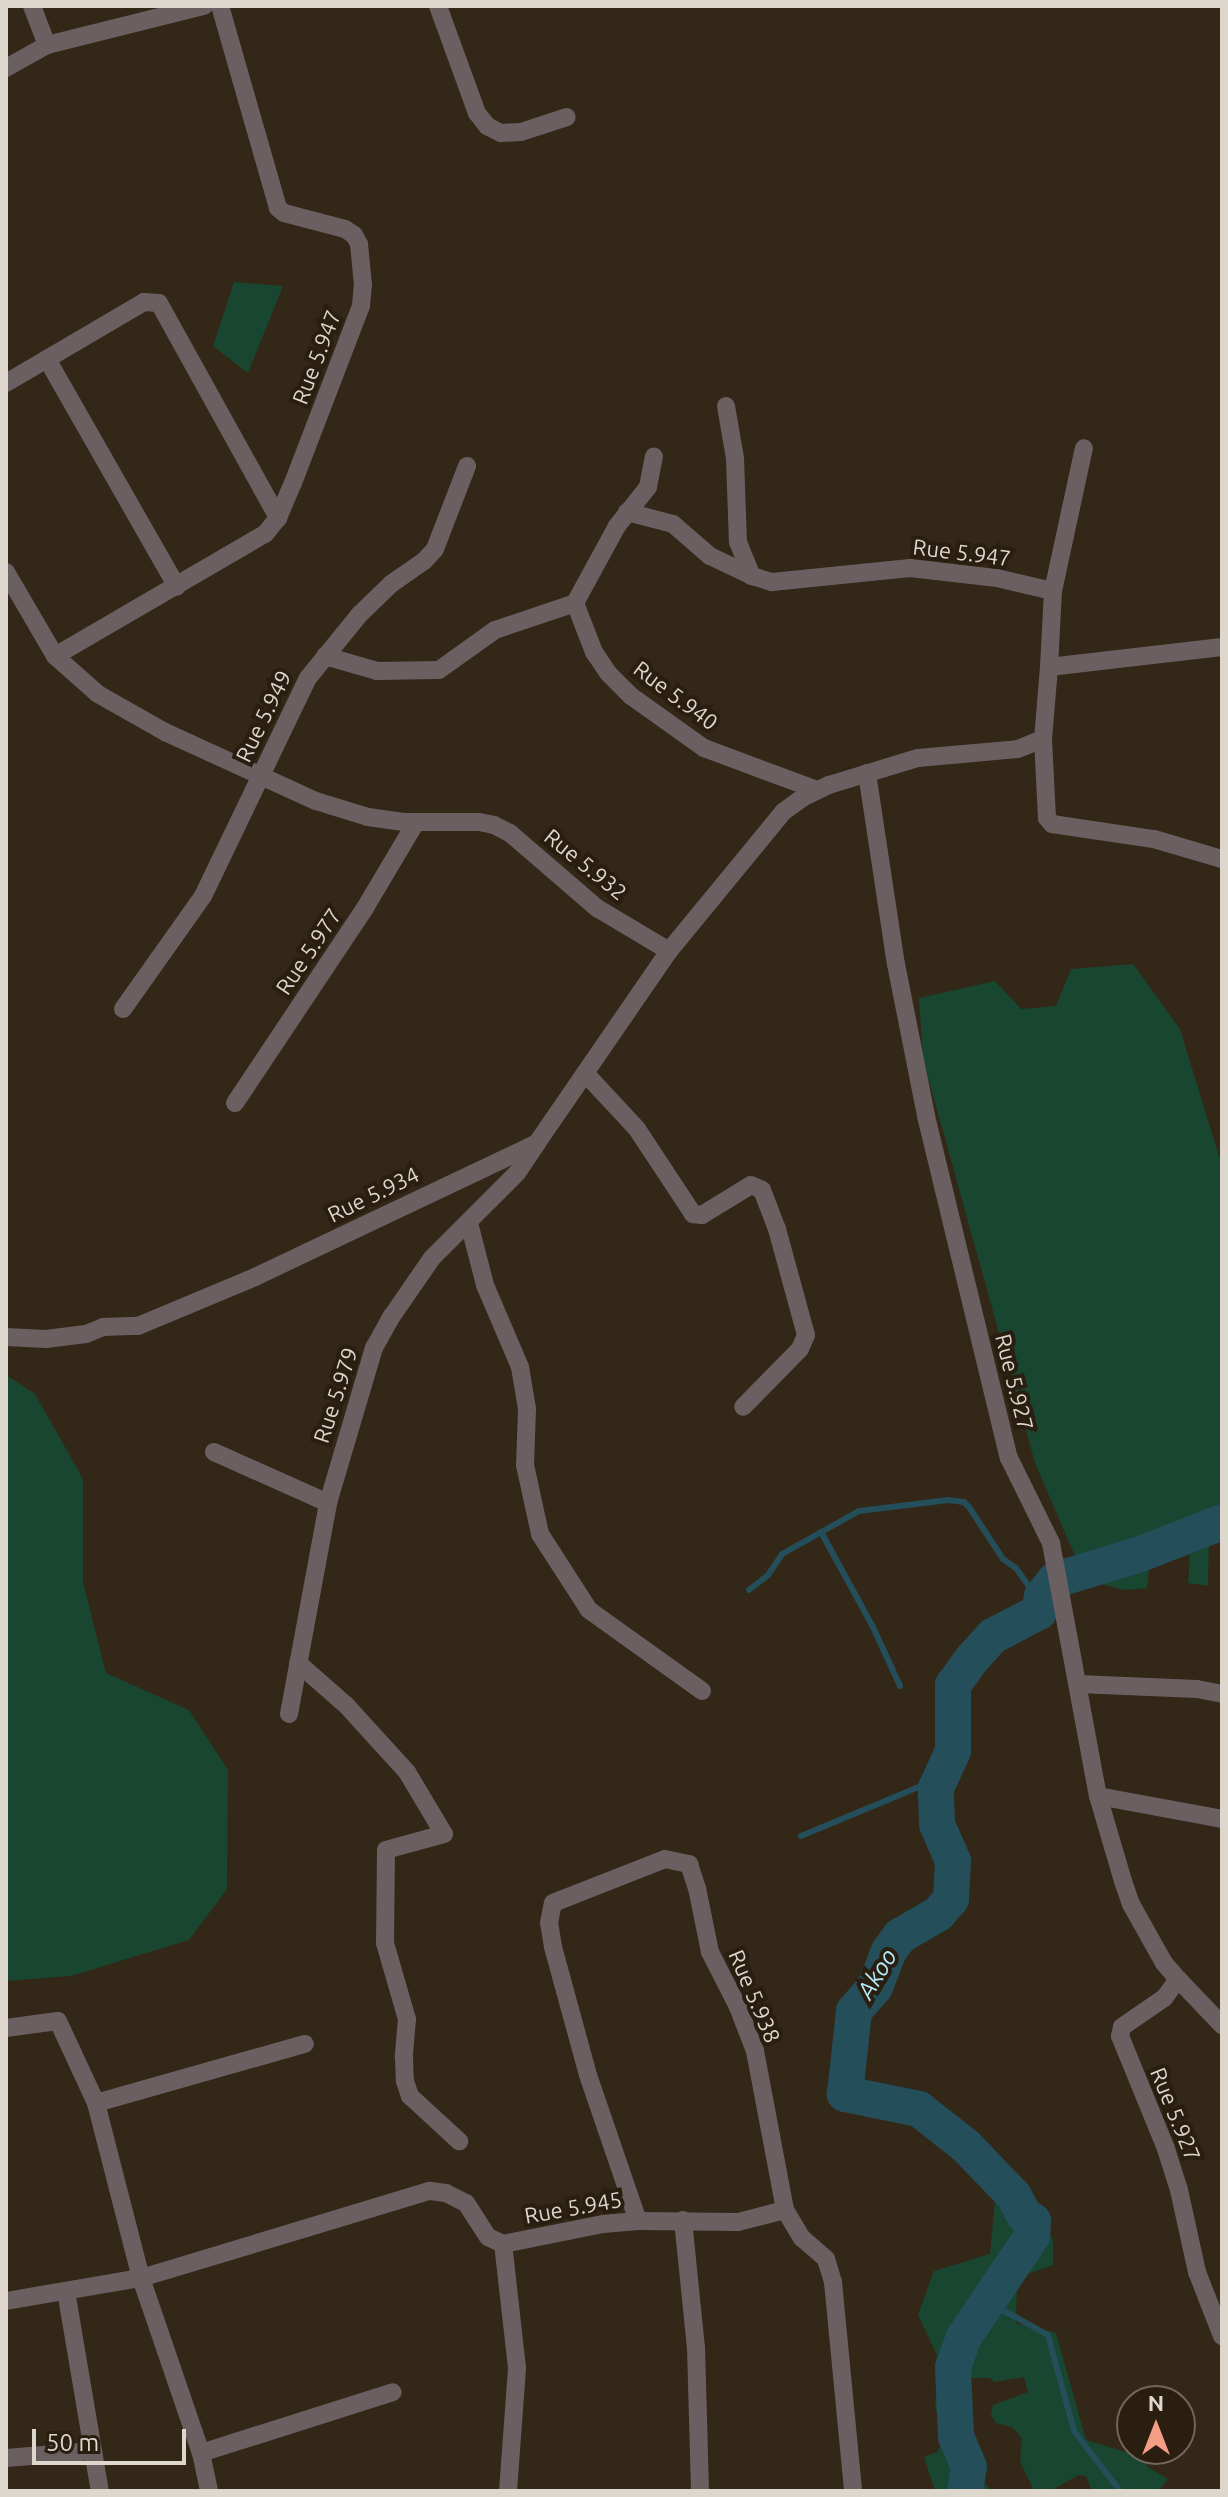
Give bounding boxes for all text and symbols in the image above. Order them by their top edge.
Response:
street label: Rue 5.947 [286,306,346,408]
street label: Rue 5.947 [912,533,1012,571]
street label: Rue 5.940 [629,655,723,735]
street label: Rue 5.949 [230,666,296,766]
street label: Rue 5.932 [539,823,633,905]
street label: Rue 5.977 [270,903,346,999]
street label: Rue 5.934 [323,1161,423,1227]
street label: Rue 5.927 [990,1331,1040,1433]
street label: Rue 5.979 [307,1344,363,1446]
water label: Akoo [851,1944,903,2004]
street label: Rue 5.938 [724,1946,786,2046]
street label: Rue 5.927 [1145,2063,1207,2165]
street label: Rue 5.945 [522,2185,624,2229]
north arrow [1116,2385,1196,2465]
text: N [1148,2390,1164,2415]
scale bar [36,2413,190,2463]
text: 50 m [46,2429,99,2456]

